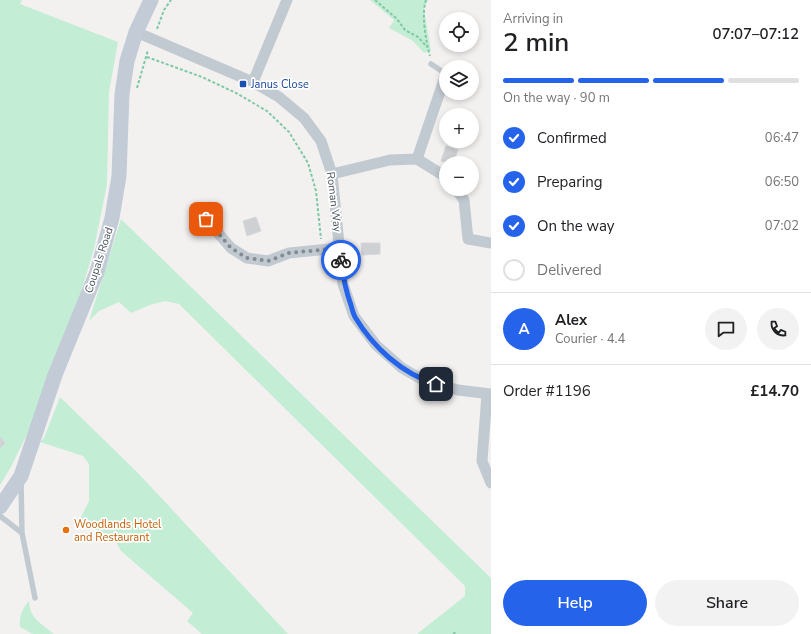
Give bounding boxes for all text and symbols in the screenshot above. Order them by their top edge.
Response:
text: Arriving in [503,10,563,28]
map controls [439,12,479,196]
button: locate [439,12,479,52]
text: 07:07–07:12 [712,24,799,44]
text: 2 min [503,25,569,60]
button: layers [439,60,479,100]
place label: Janus Close [250,77,309,92]
marker: Janus Close [238,79,248,89]
text: On the way · 90 m [503,89,610,107]
button: + [439,108,479,148]
icon: check [503,127,525,149]
text: Confirmed [537,128,607,148]
text: 06:47 [765,129,799,147]
button: − [439,156,479,196]
street label: Roman Way [323,171,345,233]
icon: check [503,171,525,193]
text: Preparing [537,172,602,192]
text: 06:50 [765,173,799,191]
pin [189,202,223,236]
icon: bag [195,208,217,230]
icon: check [503,215,525,237]
text: On the way [537,216,615,236]
text: 07:02 [765,217,799,235]
street label: Coupals Road [81,225,117,295]
courier [321,240,361,280]
icon: bike [330,249,352,271]
text: Delivered [537,260,602,280]
button: chat [705,308,747,350]
button: phone [757,308,799,350]
text: Alex [555,310,587,330]
text: A [518,319,530,339]
text: Courier · 4.4 [555,330,625,348]
pin [419,367,453,401]
icon: home [425,373,447,395]
text: Order #1196 [503,381,591,401]
text: £14.70 [750,381,799,401]
place label: Woodlands Hotel and Restaurant [74,517,162,545]
marker: Woodlands Hotel and Restaurant [61,525,71,535]
button: Help [503,580,647,626]
button: Share [655,580,799,626]

